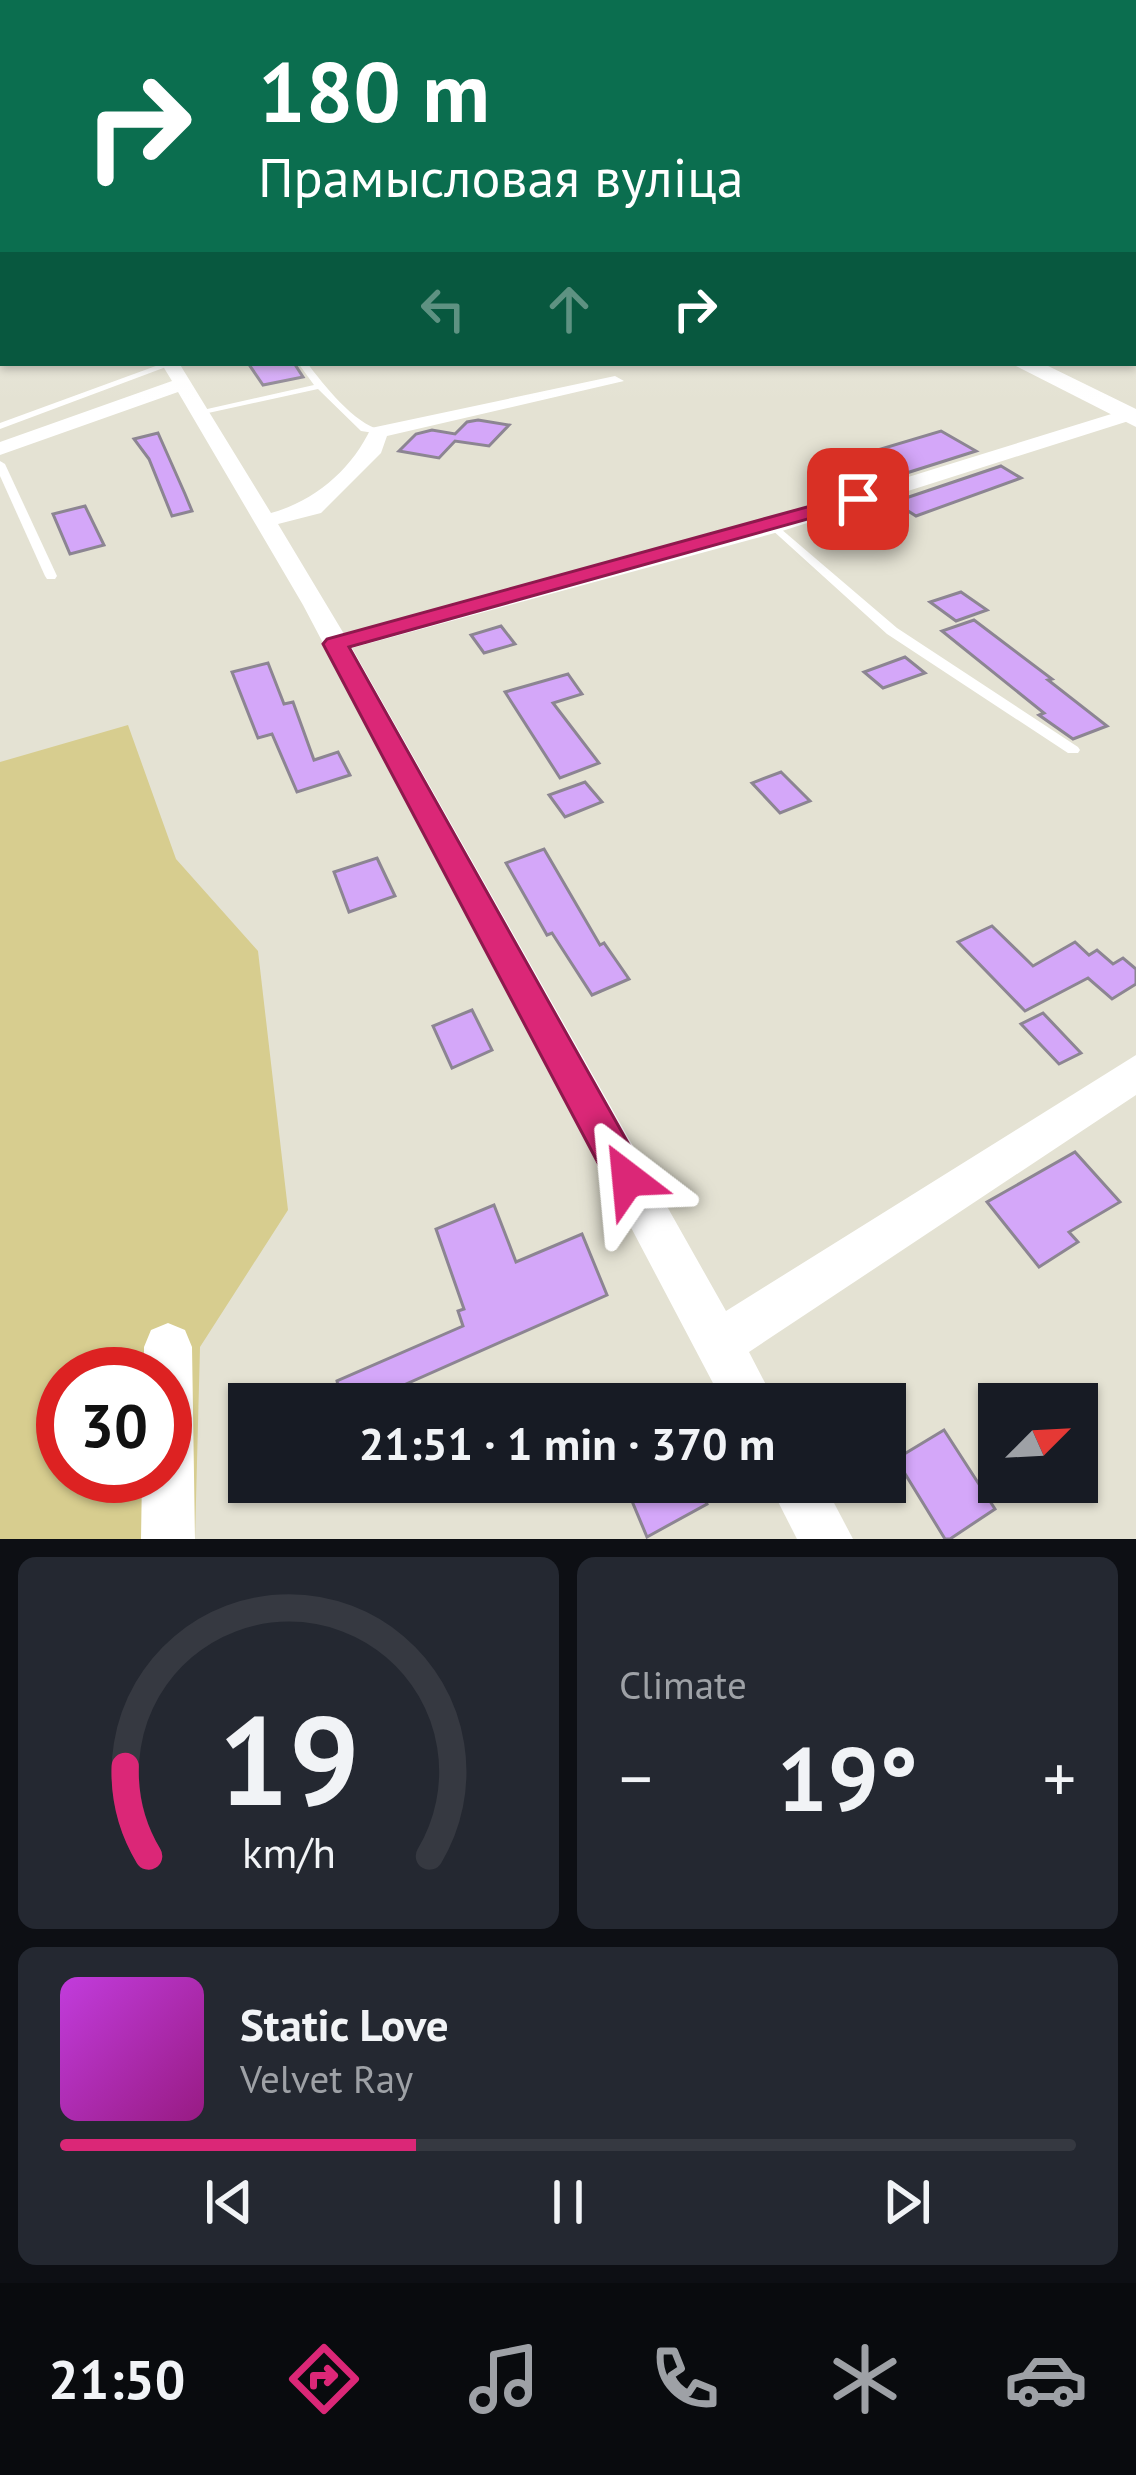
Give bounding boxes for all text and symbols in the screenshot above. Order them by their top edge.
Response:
text: 180 m [258,36,490,145]
icon: right [60,48,216,204]
text: Прамысловая вуліца [258,142,744,212]
icon: left [410,276,476,342]
icon: ahead [536,276,602,342]
icon: right [662,276,728,342]
pin [807,448,909,550]
icon: arrive [825,466,891,532]
position arrow [565,1116,691,1242]
speed limit sign: 30 [36,1347,192,1503]
north arrow [978,1383,1098,1503]
map controls [978,1383,1098,1503]
text: 21:51 · 1 min · 370 m [359,1414,775,1472]
text: Climate [619,1659,747,1710]
text: 19 [218,1678,359,1839]
text: 19° [777,1719,918,1836]
text: − [619,1735,652,1820]
text: + [1043,1735,1076,1820]
text: km/h [241,1824,336,1880]
text: Static Love [240,1995,449,2053]
text: Velvet Ray [240,2053,413,2104]
icon: previous [196,2169,262,2235]
icon: pause [535,2169,601,2235]
icon: next [874,2169,940,2235]
icon: directions [282,2337,366,2421]
icon: music [462,2337,546,2421]
icon: phone [643,2337,727,2421]
icon: climate [823,2337,907,2421]
icon: car [1004,2337,1088,2421]
text: 21:50 [48,2344,185,2414]

